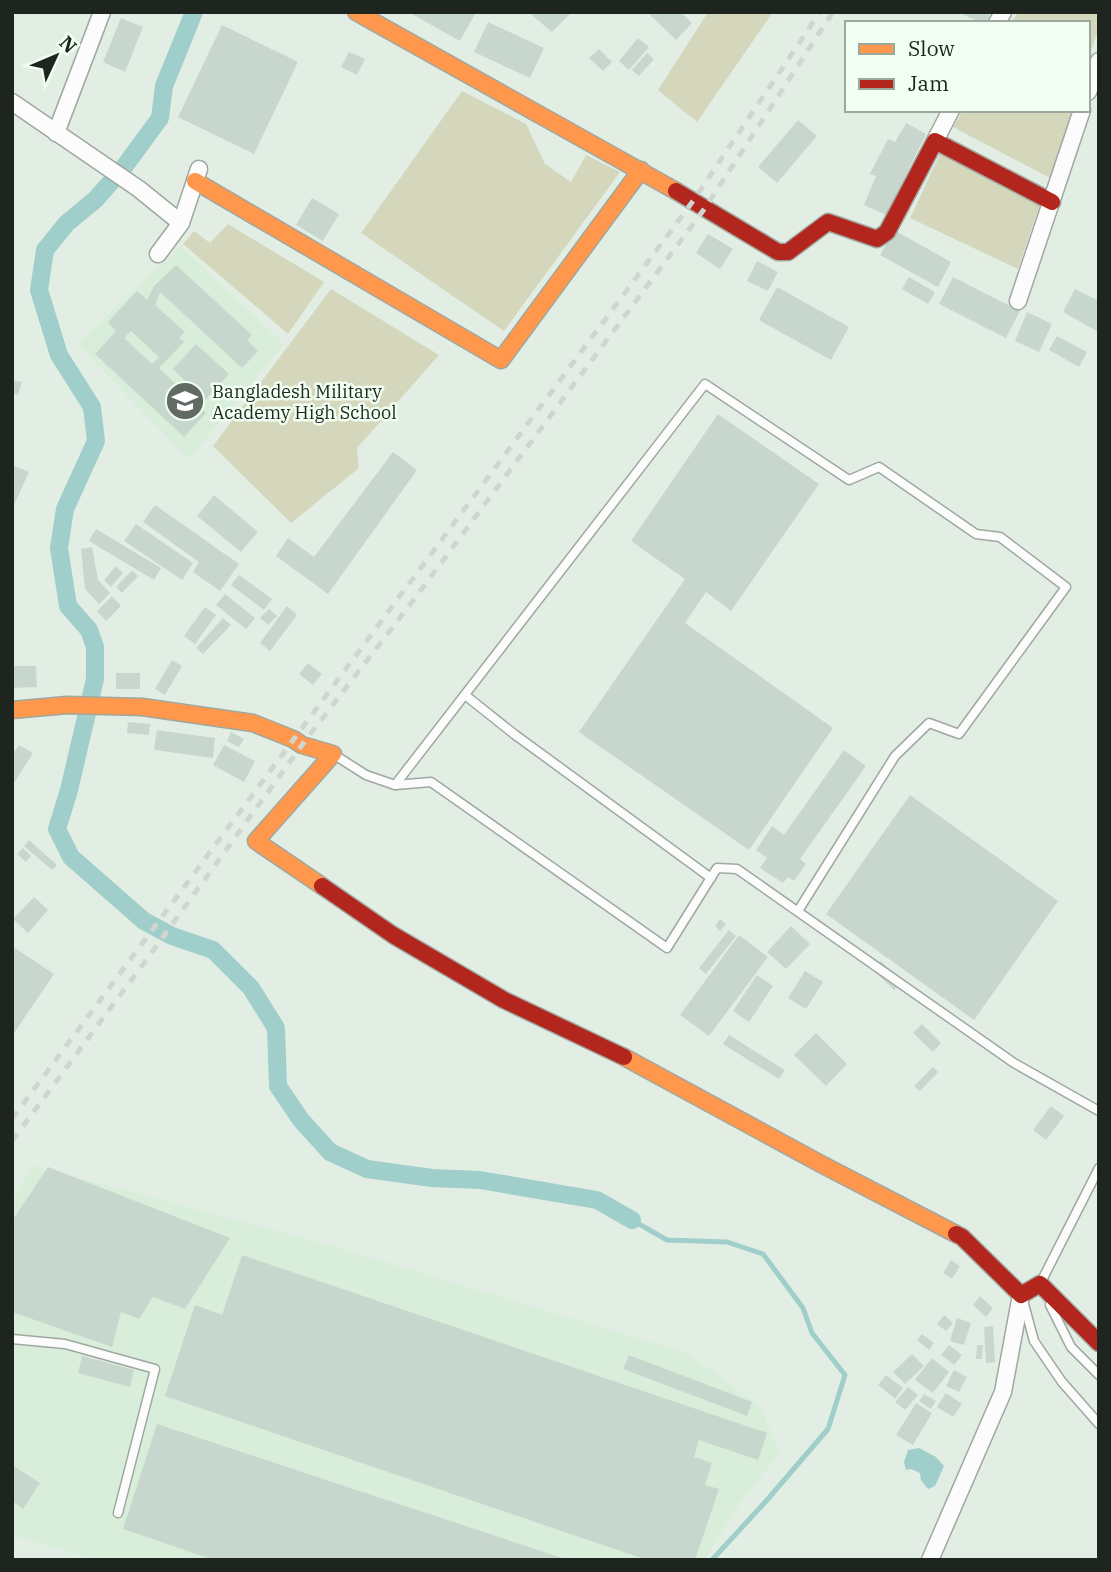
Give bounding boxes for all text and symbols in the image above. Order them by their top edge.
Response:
north arrow [21,21,91,91]
legend [845,21,1090,112]
text: N [54,30,82,58]
text: Slow [908,34,955,62]
text: Jam [908,69,949,97]
school or university icon: Bangladesh Military Academy High School [164,380,206,422]
place label: Bangladesh Military Academy High School [212,380,397,424]

